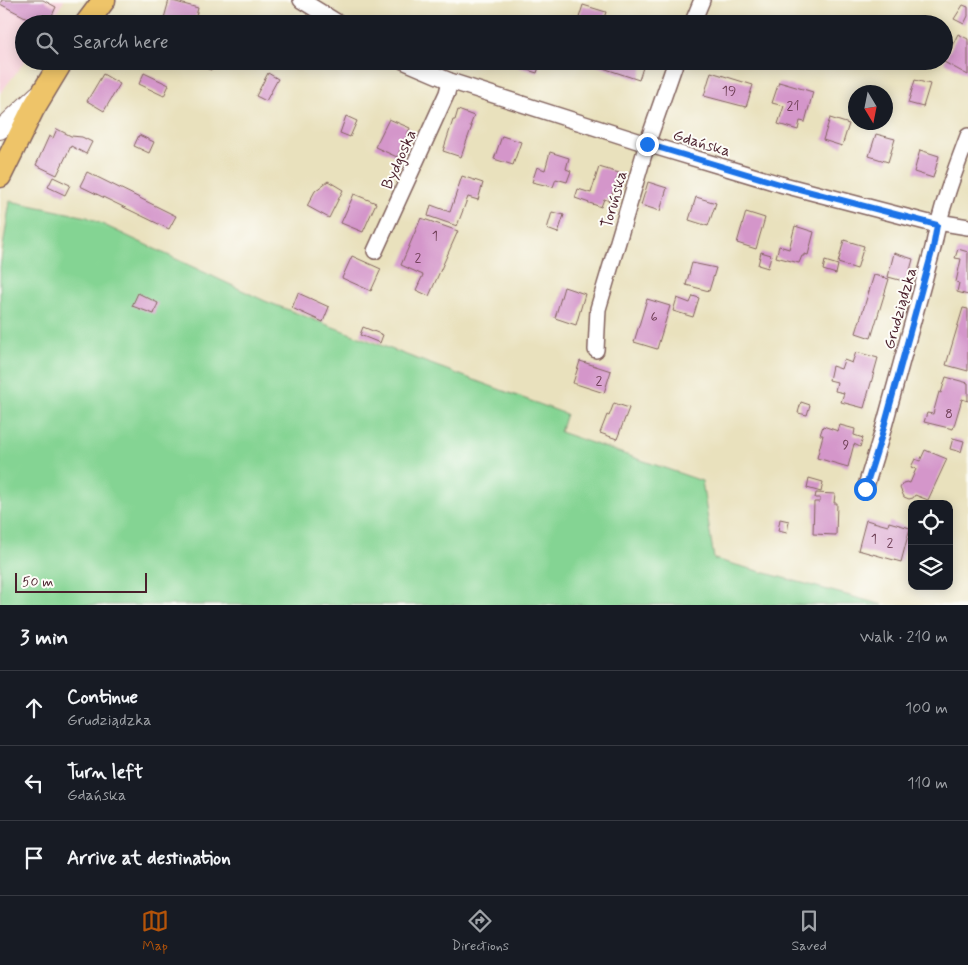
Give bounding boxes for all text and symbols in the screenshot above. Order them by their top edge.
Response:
search box [15,15,953,70]
icon: search [33,29,61,57]
text: Search here [73,30,169,55]
house number: 19 [722,82,736,100]
north arrow [848,85,893,130]
house number: 21 [787,97,799,115]
street label: Gdańska [670,125,733,162]
street label: Bydgoska [377,126,422,193]
route end [636,133,659,156]
street label: Toruńska [596,168,633,231]
house number: 1 [432,227,438,245]
house number: 2 [415,249,422,267]
street label: Grudziądzka [879,265,922,352]
house number: 6 [650,308,658,326]
house number: 2 [596,372,603,390]
house number: 8 [945,405,953,423]
house number: 9 [843,436,850,454]
route start [854,478,877,501]
map controls [908,500,953,590]
button: locate [908,500,953,545]
house number: 1 [871,530,877,548]
house number: 2 [887,534,894,552]
button: layers [908,545,953,590]
scale bar [15,570,148,593]
text: 50 m [22,573,53,591]
text: 3 min [20,624,68,652]
text: Walk · 210 m [860,627,948,648]
text: Continue [67,685,138,710]
icon: ahead [20,694,48,722]
text: 100 m [905,698,948,719]
text: Grudziądzka [67,710,151,731]
text: Turn left [67,760,143,785]
icon: left [20,769,48,797]
text: 110 m [907,773,948,794]
text: Gdańska [67,785,126,806]
icon: arrive [20,844,48,872]
text: Arrive at destination [67,846,231,871]
tab: Map [141,907,169,955]
tab: Directions [452,907,509,955]
tab: Saved [791,907,827,955]

